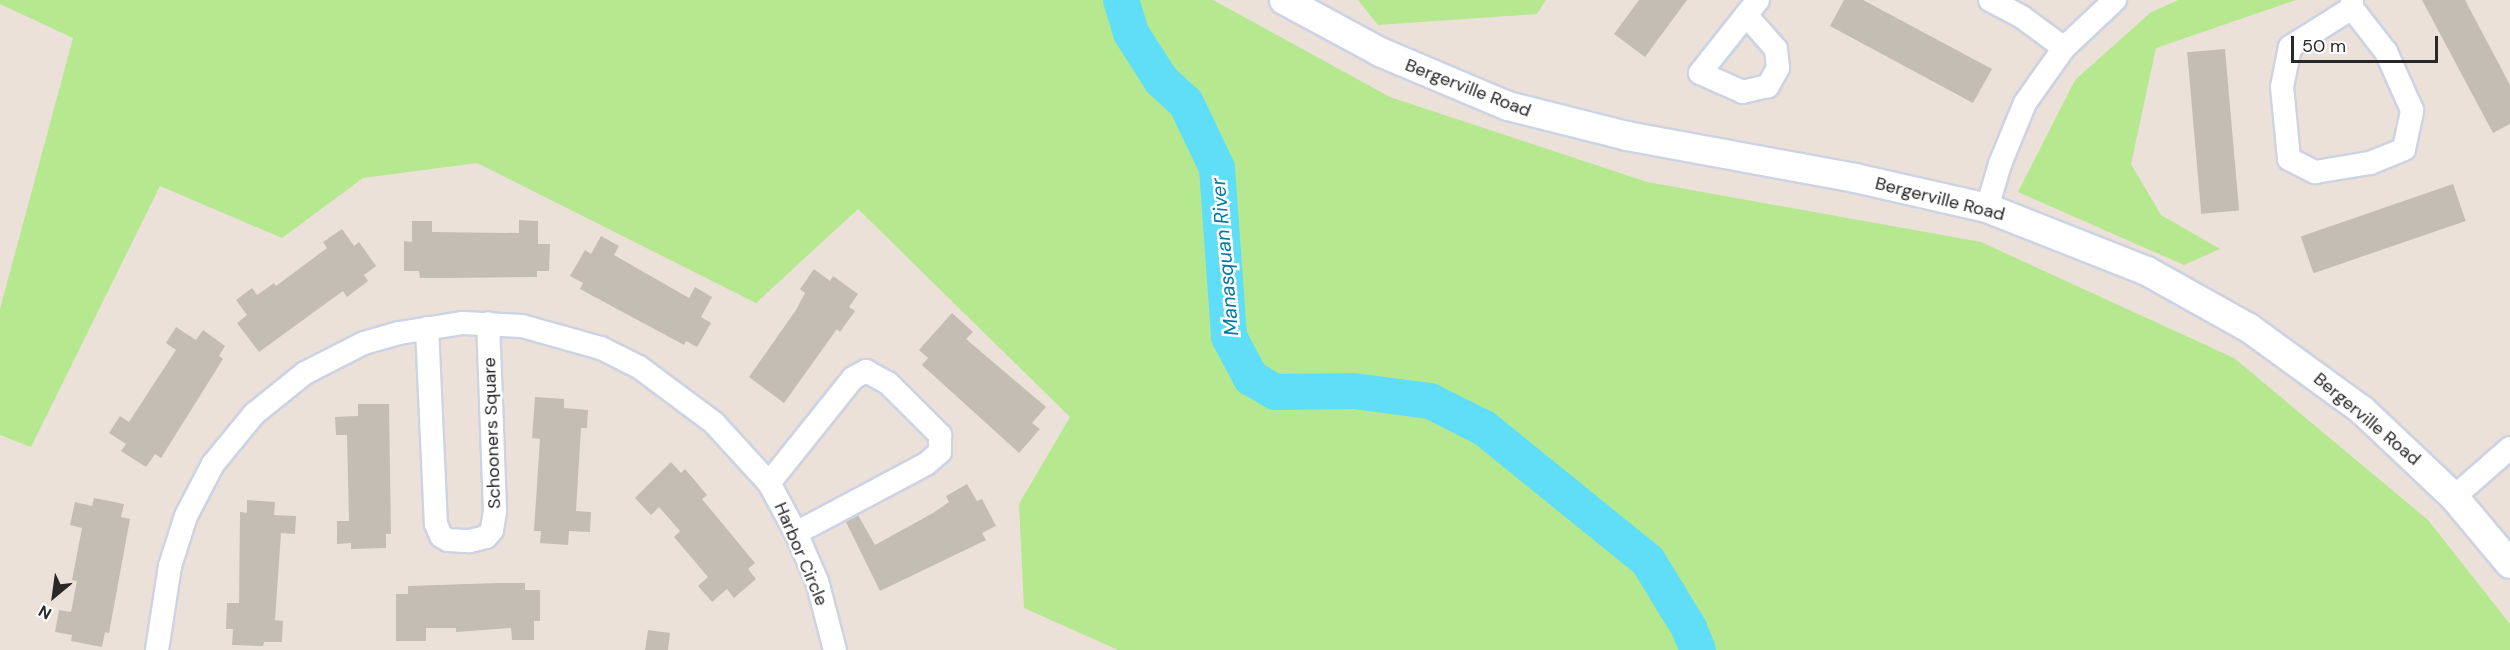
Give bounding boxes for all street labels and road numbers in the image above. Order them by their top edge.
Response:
street label: Bergerville Road [1402,54,1534,122]
street label: Bergerville Road [1873,172,2007,226]
street label: Schooners Square [479,357,505,509]
street label: Bergerville Road [2309,368,2425,470]
street label: Harbor Circle [770,499,832,609]

